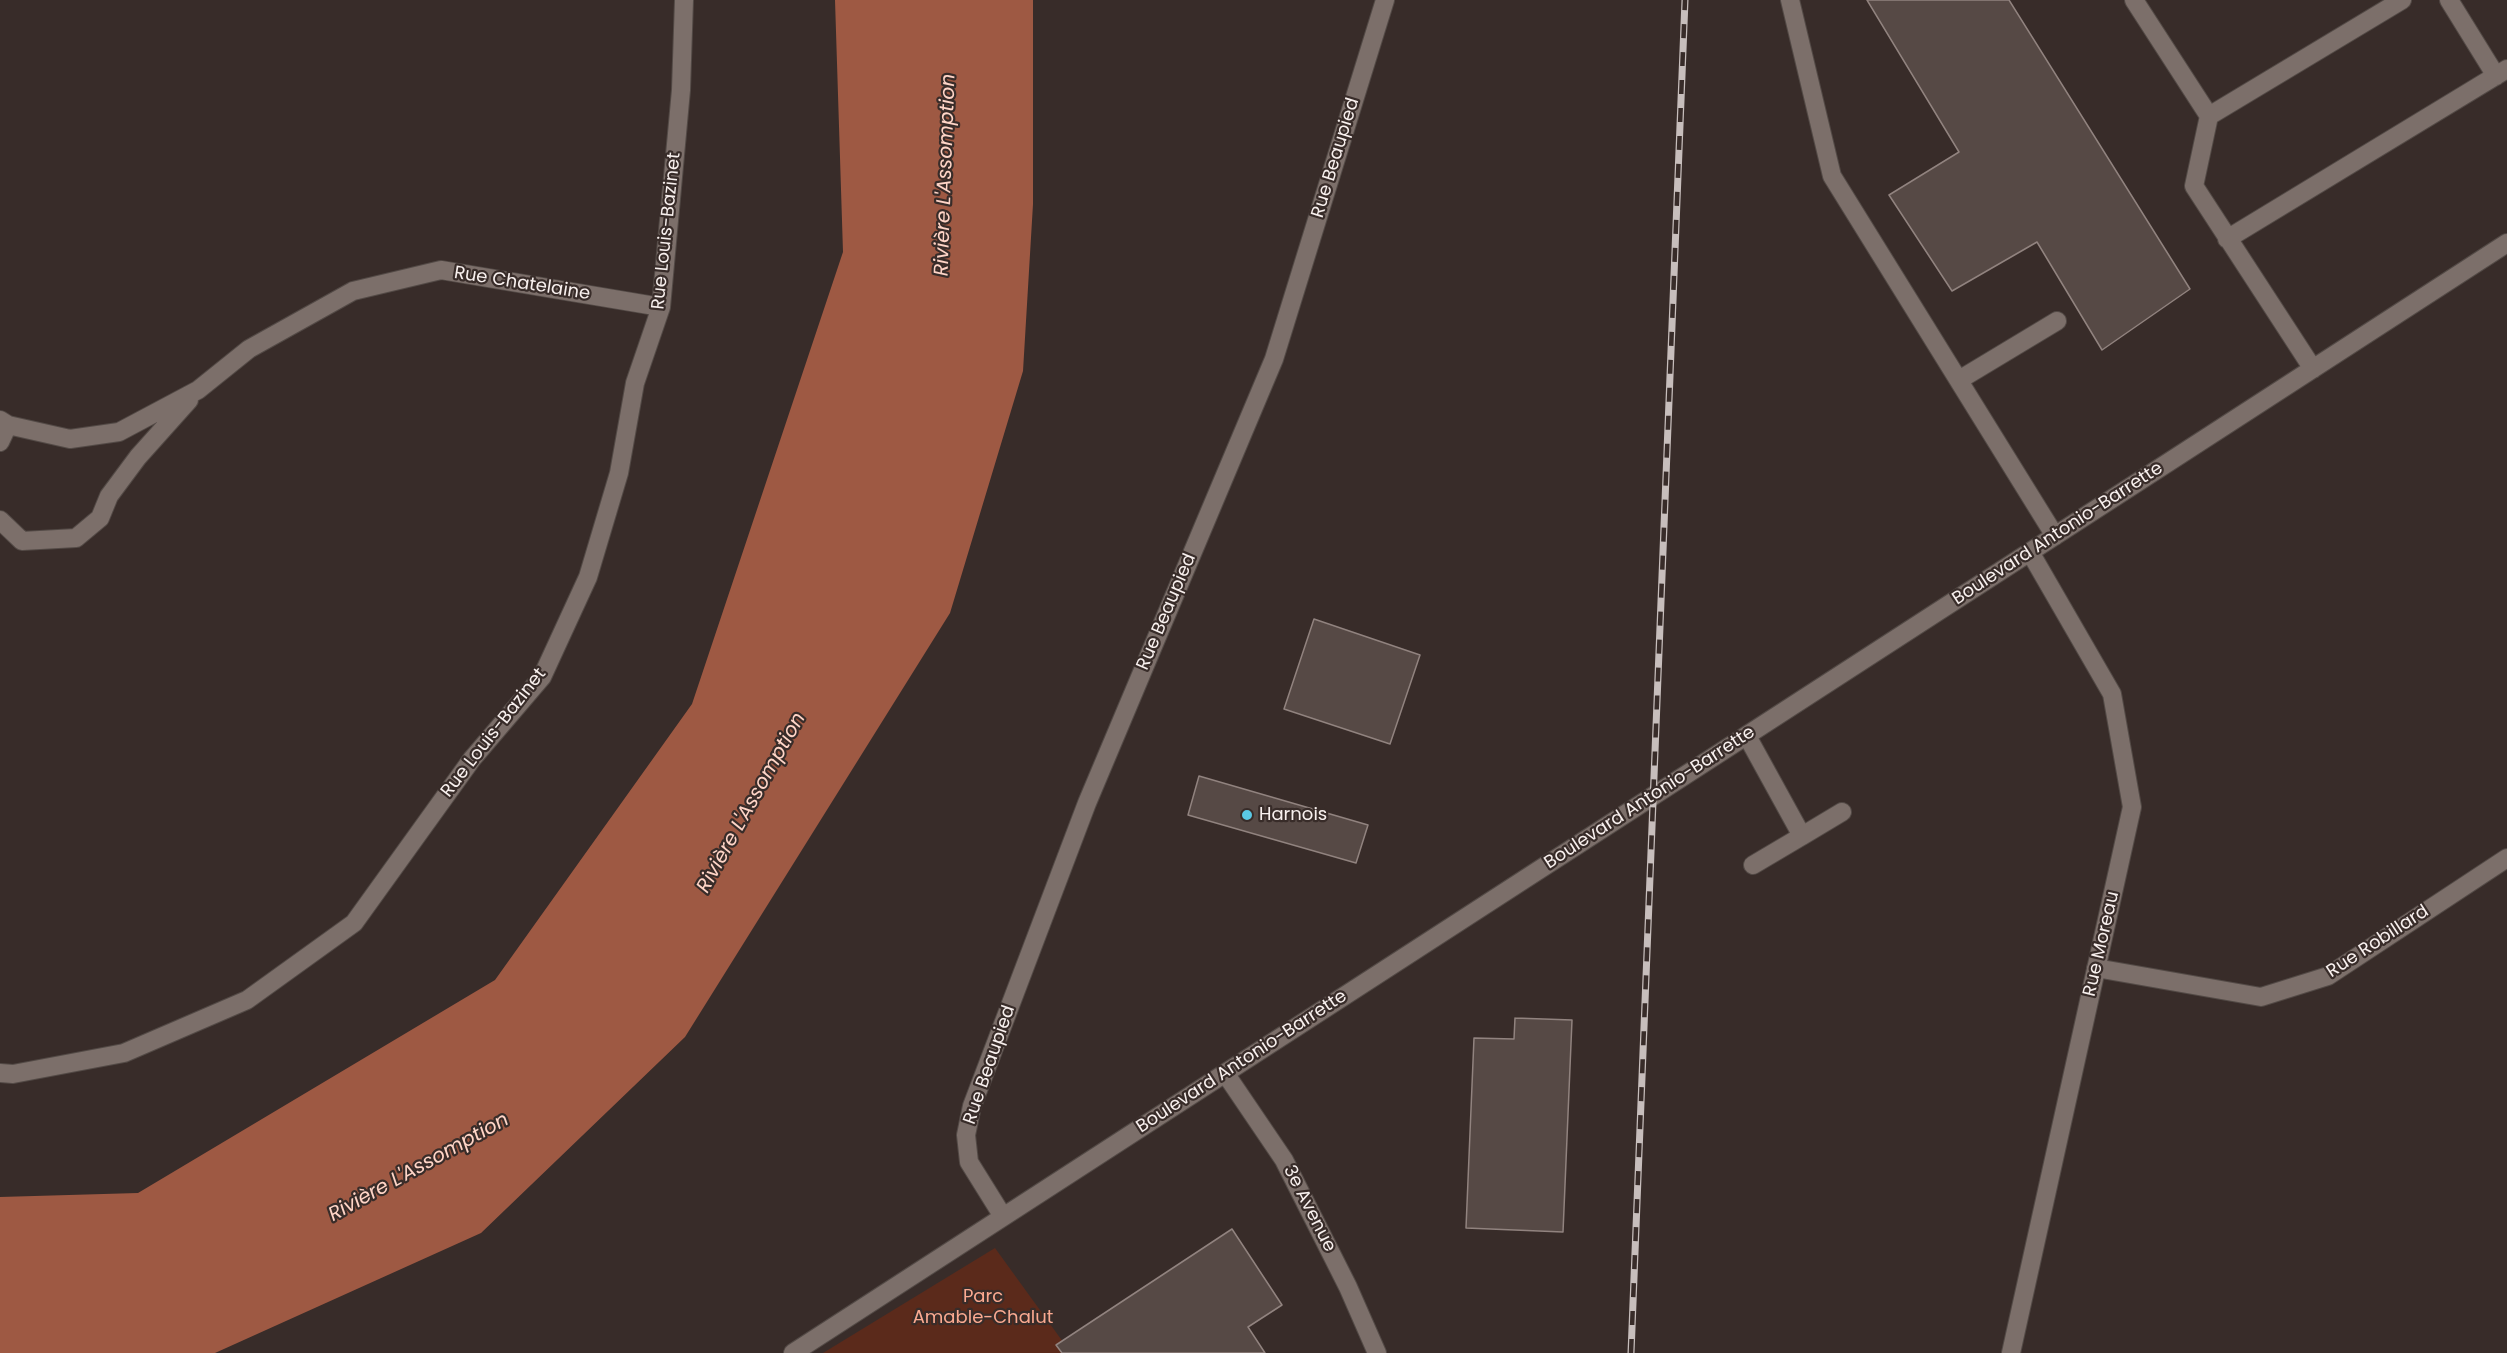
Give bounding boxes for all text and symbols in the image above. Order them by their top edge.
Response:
water label: Rivière L'Assomption [930,73,962,277]
street label: Rue Beaupied [1308,95,1364,221]
street label: Rue Louis-Bazinet [648,151,686,311]
street label: Rue Chatelaine [452,263,592,305]
street label: Boulevard Antonio-Barrette [1949,458,2167,610]
street label: Rue Beaupied [1133,551,1201,673]
street label: Rue Louis-Bazinet [437,664,551,802]
water label: Rivière L'Assomption [692,709,812,897]
street label: Boulevard Antonio-Barrette [1541,722,1759,874]
place label: Harnois [1259,804,1327,826]
marker: Harnois [1240,808,1254,822]
street label: Rue Moreau [2079,889,2125,999]
street label: Rue Robillard [2323,901,2433,983]
street label: Boulevard Antonio-Barrette [1133,986,1351,1138]
street label: Rue Beaupied [960,1003,1020,1127]
water label: Rivière L'Assomption [325,1108,513,1228]
street label: 3e Avenue [1278,1162,1340,1256]
park label: Parc Amable-Chalut [913,1286,1053,1328]

